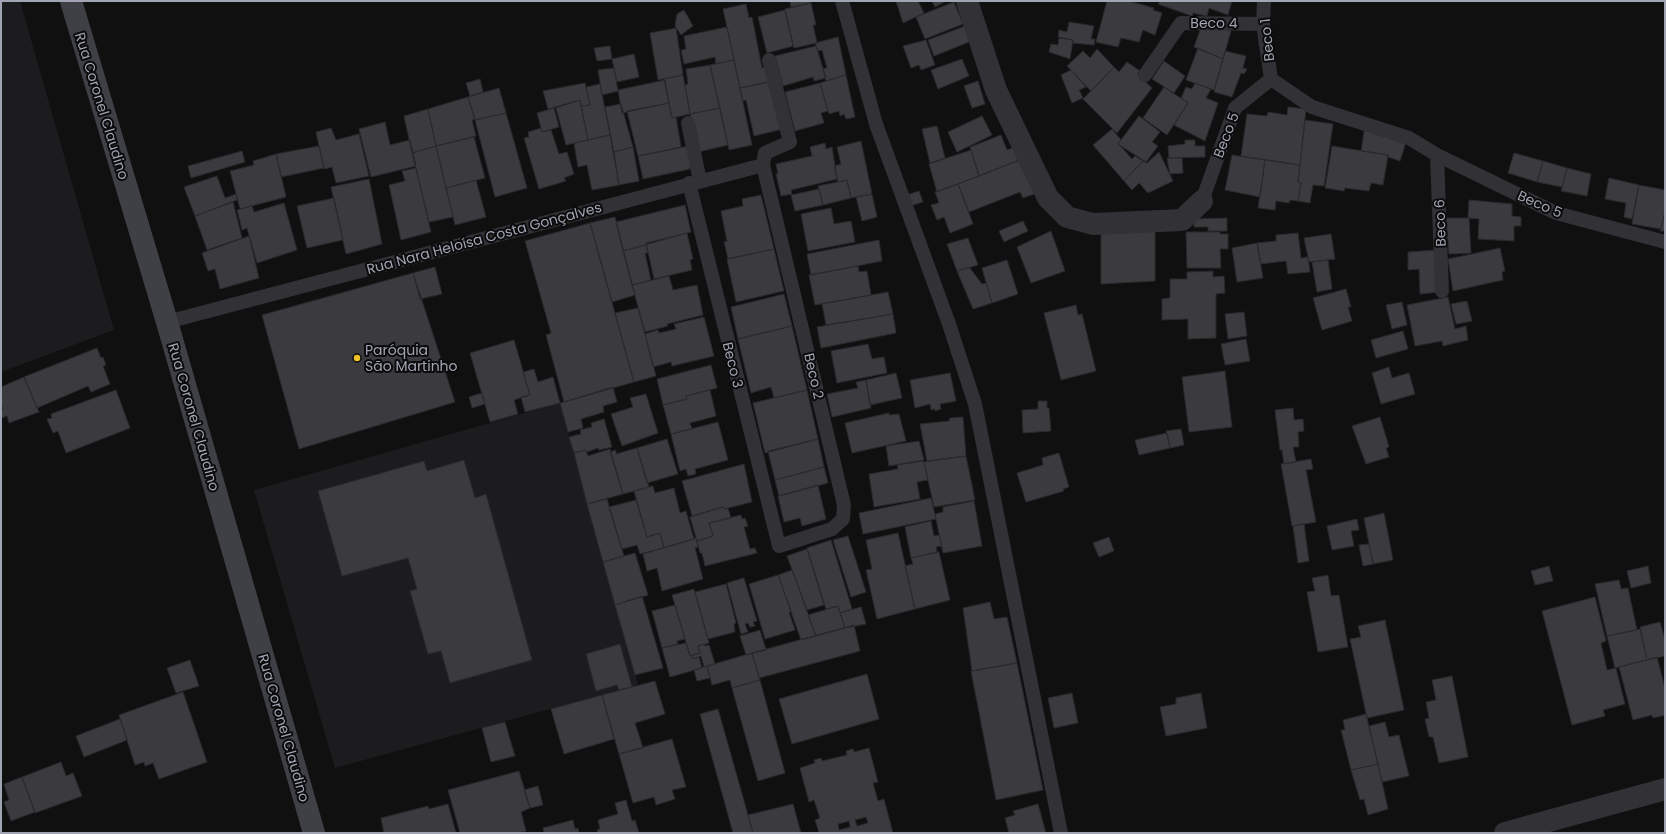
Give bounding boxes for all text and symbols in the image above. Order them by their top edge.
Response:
street label: Beco 4 [1190,13,1238,33]
street label: Beco 1 [1255,18,1279,62]
street label: Rua Coronel Claudino [70,30,134,182]
street label: Beco 5 [1208,109,1244,161]
street label: Beco 5 [1514,185,1566,223]
street label: Rua Nara Heloísa Costa Gonçalves [364,197,604,279]
street label: Beco 6 [1429,199,1451,247]
place label: Paróquia São Martinho [365,340,458,376]
street label: Beco 3 [718,340,748,390]
street label: Rua Coronel Claudino [163,341,225,493]
street label: Beco 2 [799,351,829,401]
marker: Paróquia São Martinho [352,353,362,363]
street label: Rua Coronel Claudino [253,652,315,804]

